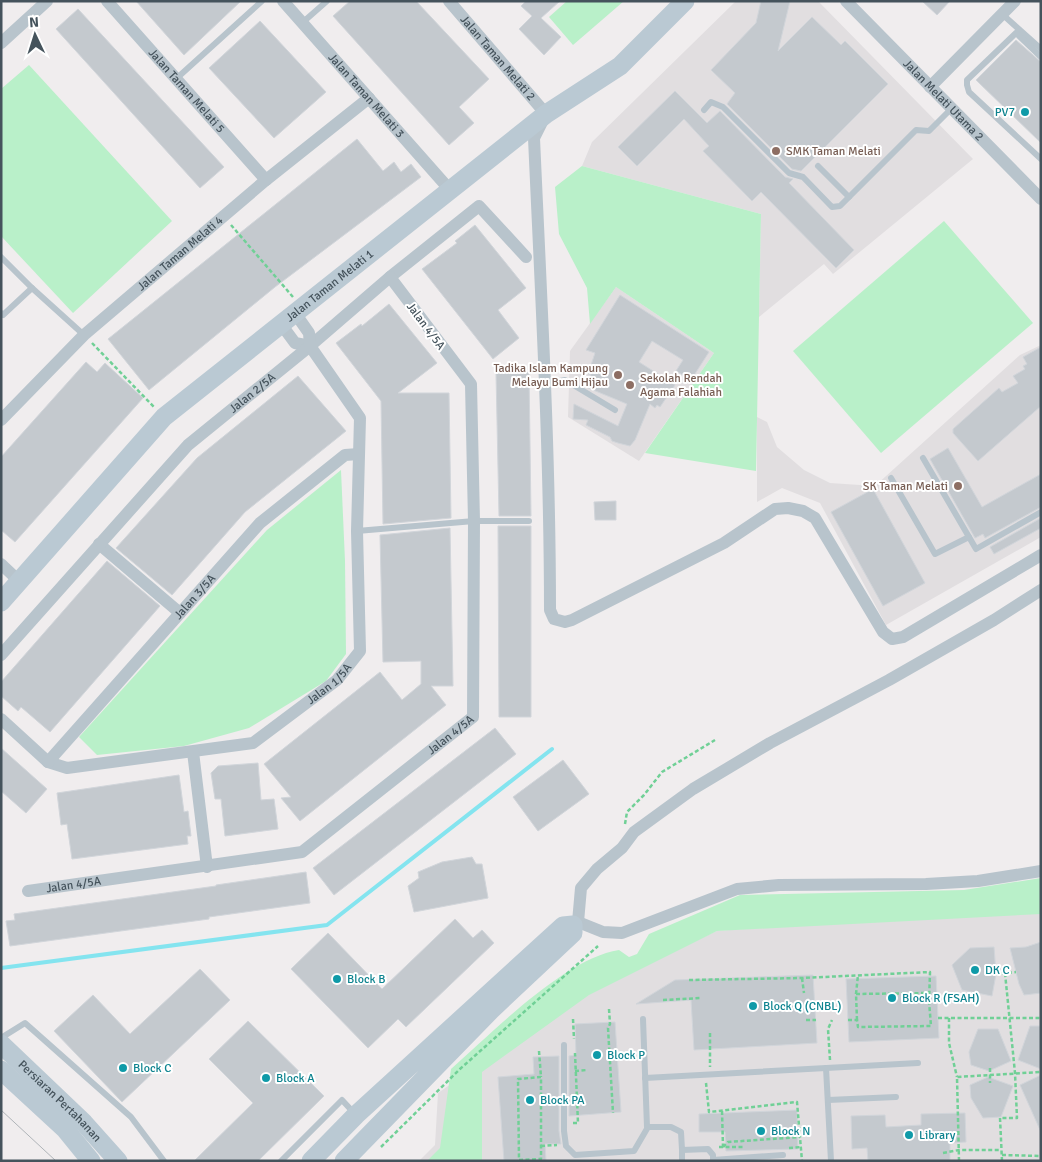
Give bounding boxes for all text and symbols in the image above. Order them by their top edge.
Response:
north arrow [10,10,60,60]
street label: Jalan Taman Melati 2 [457,12,538,104]
text: N [29,14,40,31]
street label: Jalan Taman Melati 5 [145,46,228,136]
street label: Jalan Taman Melati 3 [325,50,407,141]
street label: Jalan Melati Utama 2 [900,56,987,144]
place label: PV7 [995,105,1015,120]
marker: PV7 [1019,106,1031,118]
place label: SMK Taman Melati [786,144,881,159]
marker: SMK Taman Melati [770,145,782,157]
street label: Jalan Taman Melati 4 [134,213,227,294]
street label: Jalan Taman Melati 1 [283,247,377,325]
street label: Jalan 4/5A [403,300,449,353]
place label: Tadika Islam Kampung Melayu Bumi Hijau [493,361,608,390]
marker: Tadika Islam Kampung Melayu Bumi Hijau [612,369,624,381]
street label: Jalan 2/5A [226,370,279,416]
place label: Sekolah Rendah Agama Falahiah [640,371,722,400]
marker: Sekolah Rendah Agama Falahiah [624,379,636,391]
place label: SK Taman Melati [863,479,948,494]
marker: SK Taman Melati [952,480,964,492]
street label: Jalan 3/5A [171,571,219,623]
street label: Jalan 1/5A [304,660,356,708]
street label: Jalan 4/5A [424,712,478,758]
street label: Jalan 4/5A [45,874,103,896]
place label: DK C [985,963,1010,978]
marker: DK C [969,964,981,976]
place label: Block B [347,972,385,987]
marker: Block B [331,973,343,985]
place label: Block R (FSAH) [902,991,979,1006]
marker: Block R (FSAH) [886,992,898,1004]
place label: Block Q (CNBL) [763,999,841,1014]
marker: Block Q (CNBL) [747,1000,759,1012]
place label: Block P [607,1048,645,1063]
marker: Block P [591,1049,603,1061]
street label: Persiaran Pertahanan [15,1057,104,1145]
place label: Block C [133,1061,171,1076]
marker: Block C [117,1062,129,1074]
place label: Block A [276,1071,315,1086]
marker: Block A [260,1072,272,1084]
place label: Block PA [540,1093,585,1108]
marker: Block PA [524,1094,536,1106]
place label: Block N [771,1124,810,1139]
marker: Block N [755,1125,767,1137]
place label: Library [919,1128,956,1143]
marker: Library [903,1129,915,1141]

